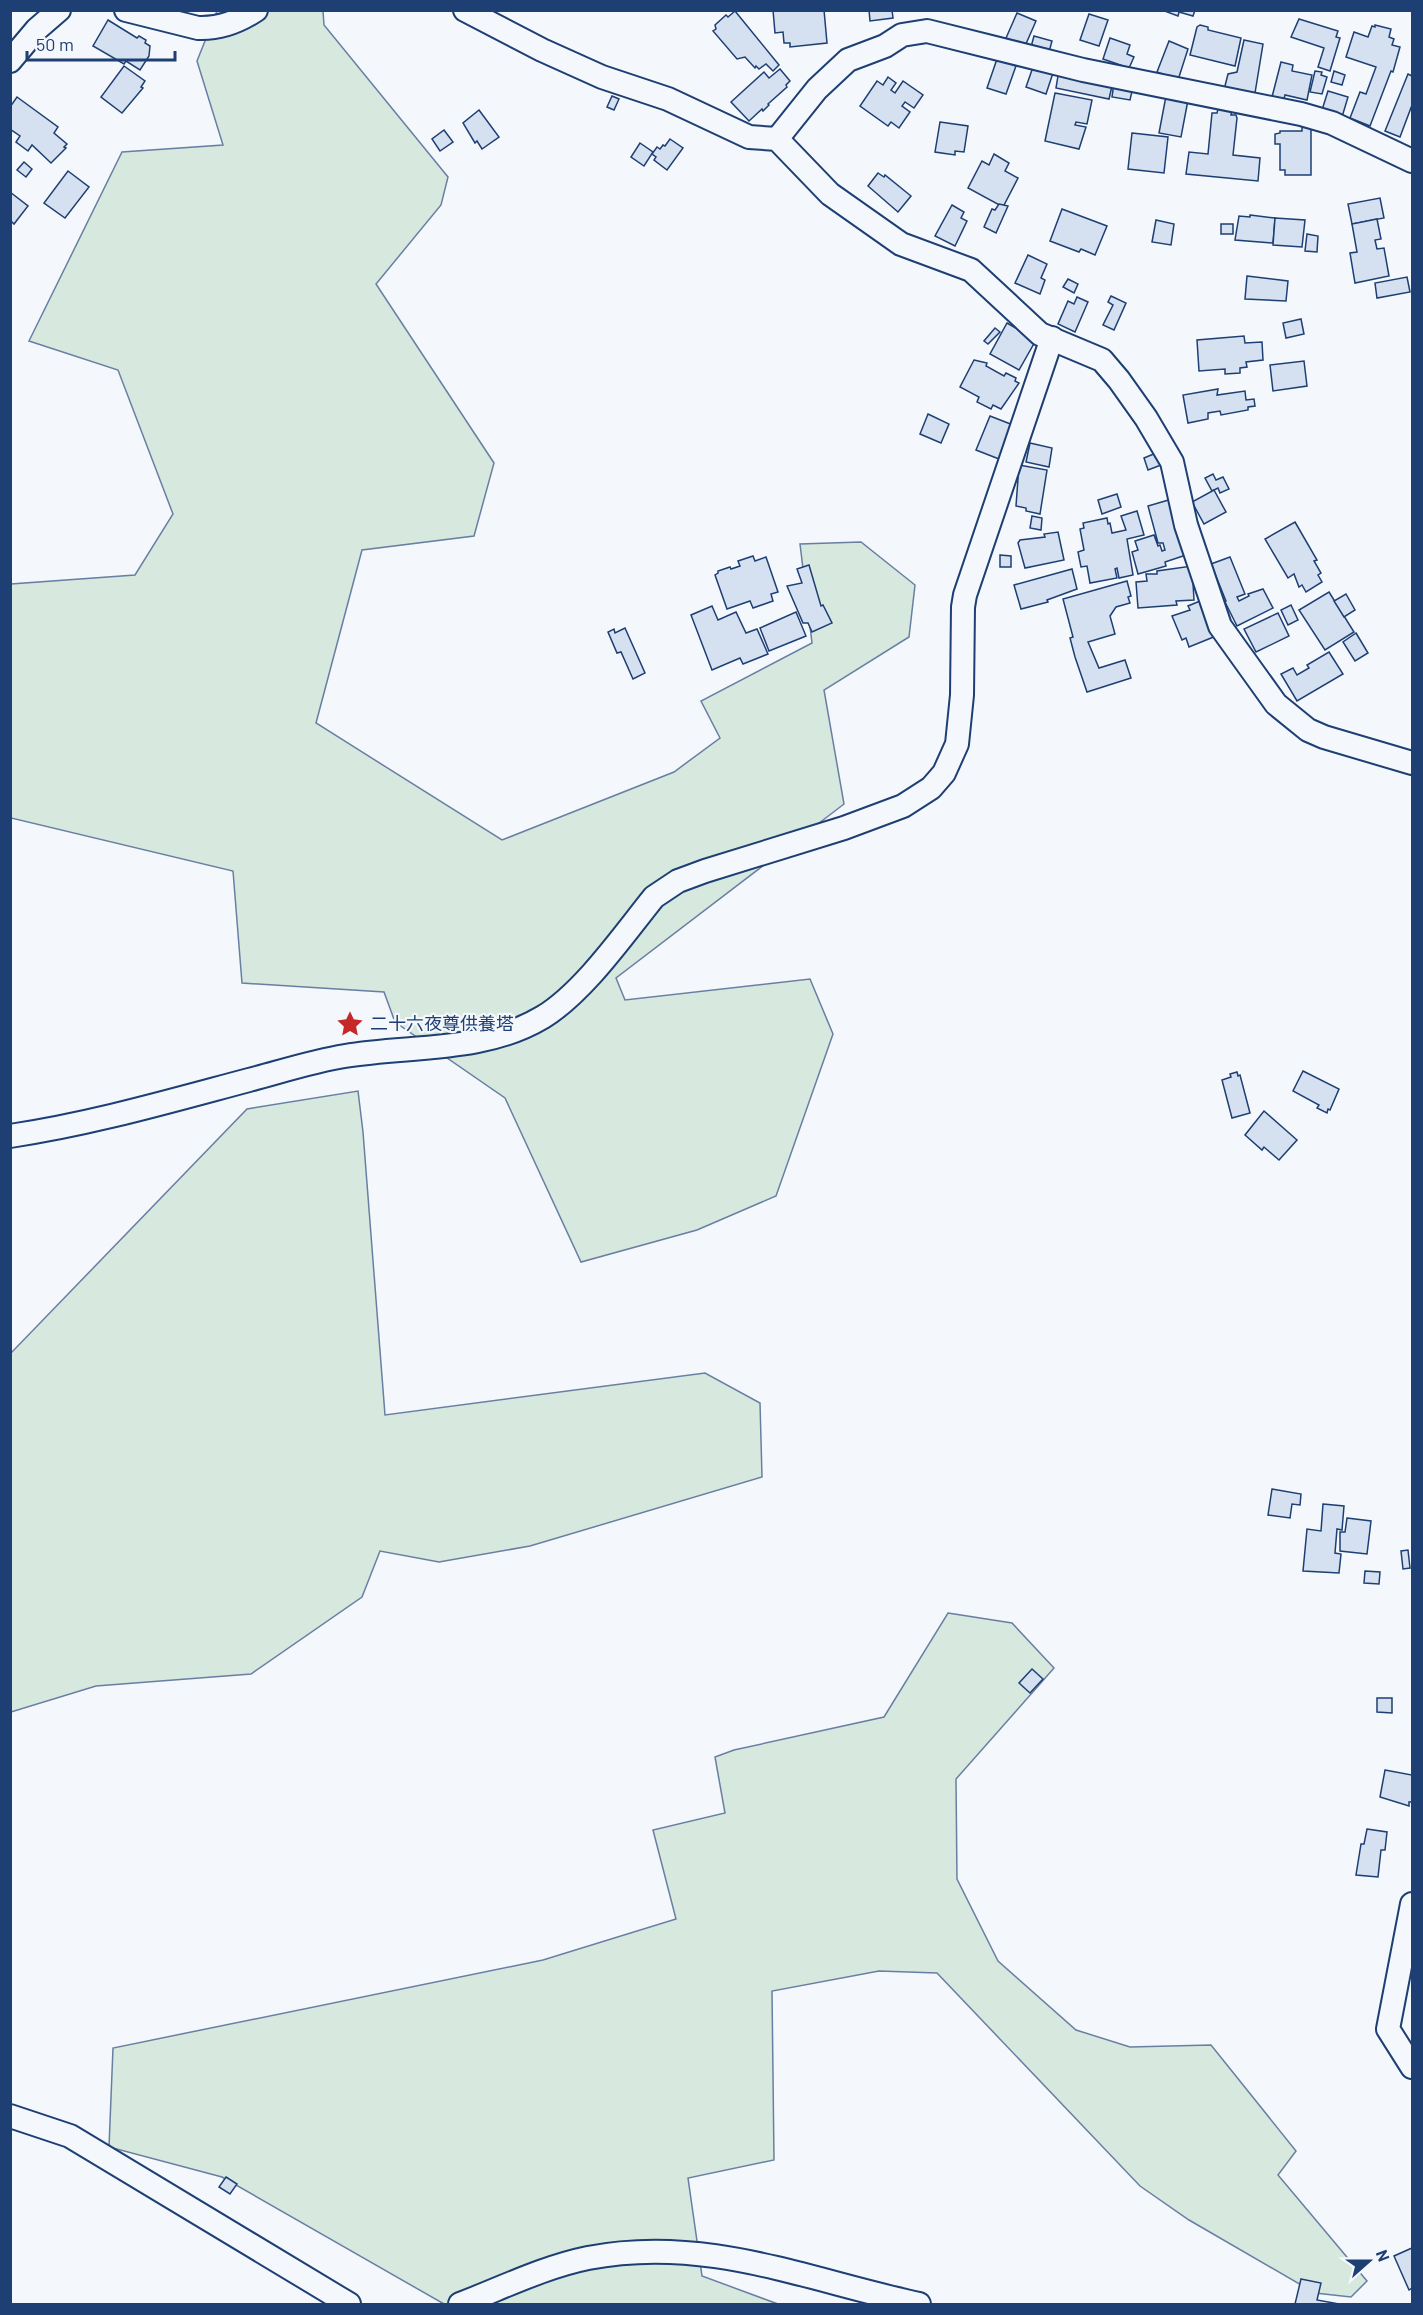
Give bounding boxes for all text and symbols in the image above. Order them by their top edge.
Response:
scale bar [27,24,176,62]
text: 50 m [36,33,74,55]
place icon: 二十六夜尊供養塔 [335,1009,365,1039]
place label: 二十六夜尊供養塔 [370,1012,514,1034]
north arrow [1339,2231,1399,2291]
text: N [1373,2247,1394,2264]

